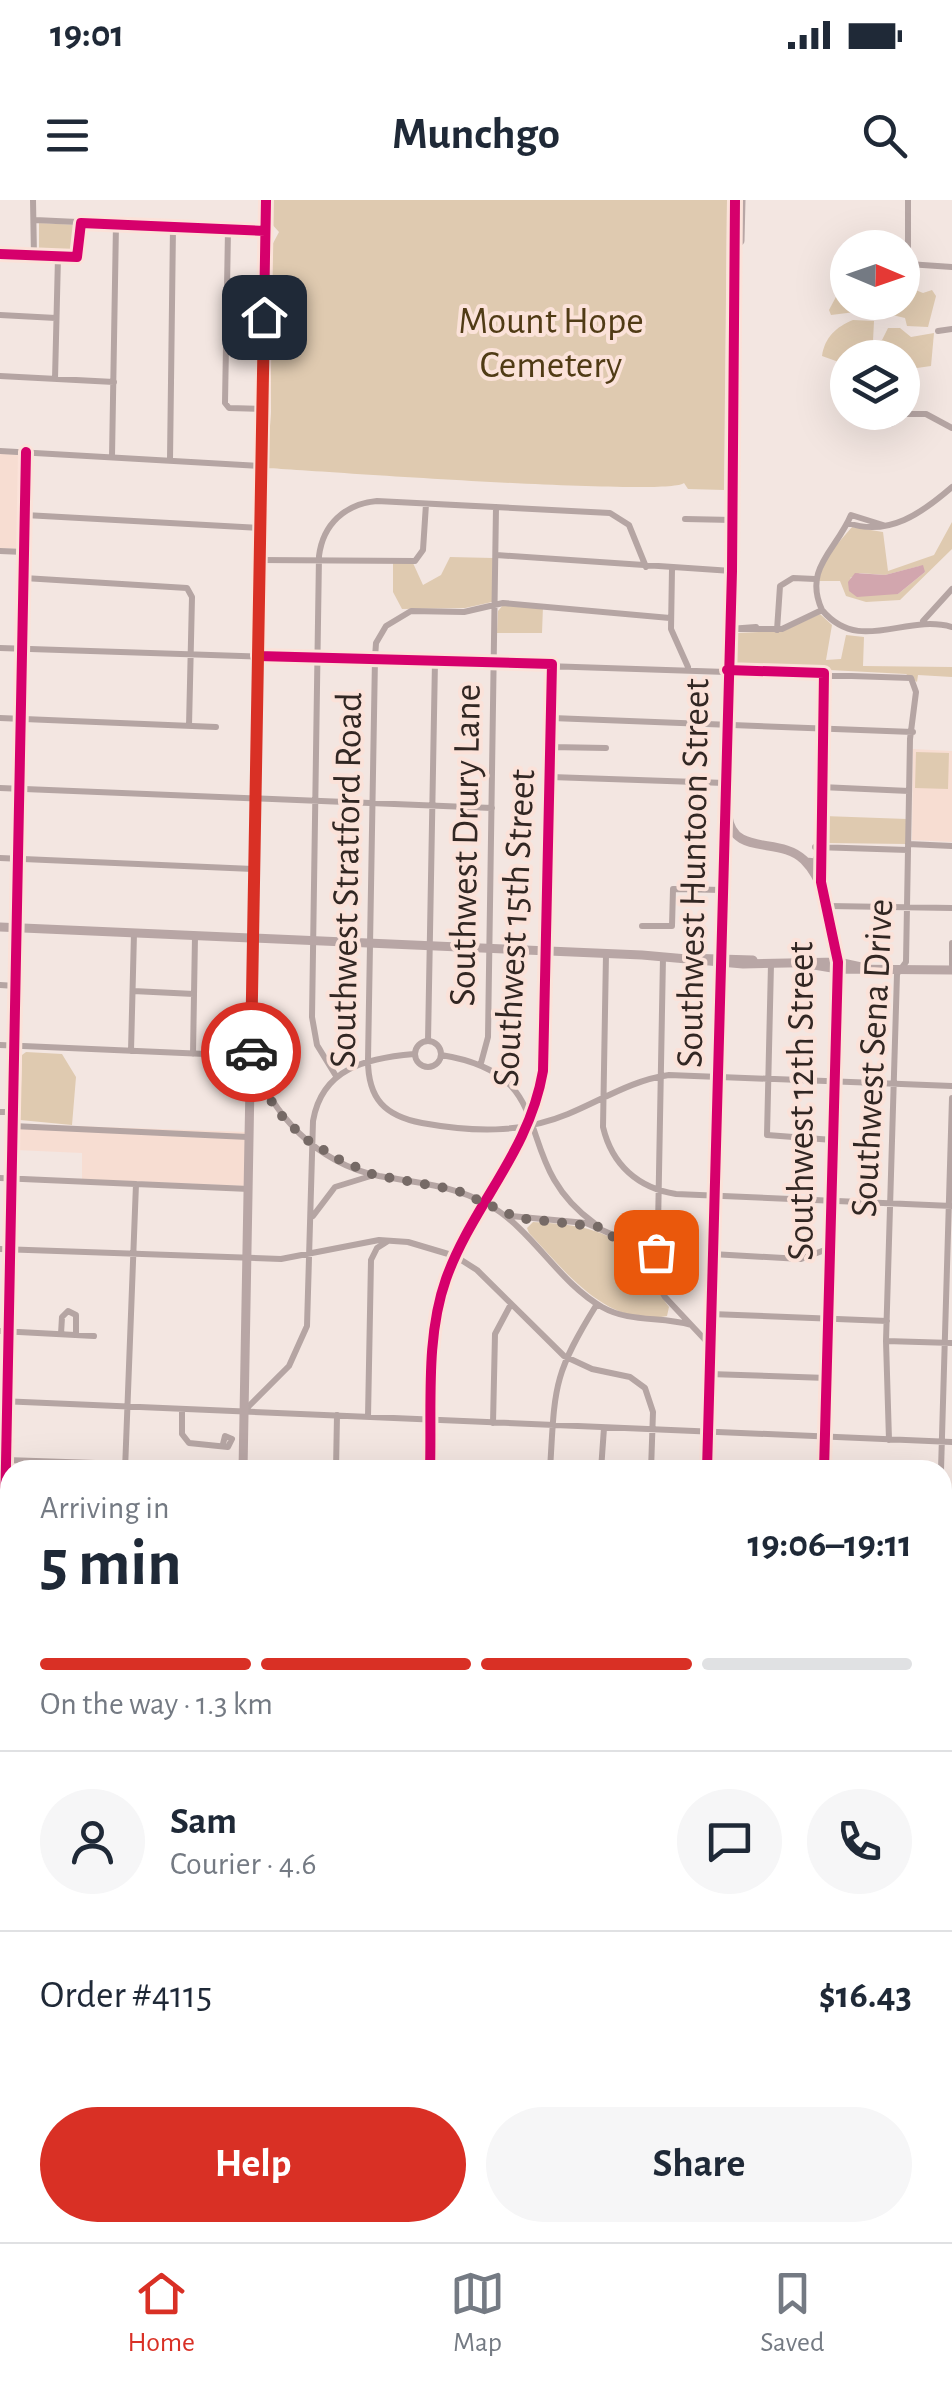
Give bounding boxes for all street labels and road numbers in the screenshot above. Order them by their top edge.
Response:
street label: Southwest Huntoon Street [672,678,716,1068]
street label: Southwest Drury Lane [444,683,488,1007]
street label: Southwest Stratford Road [325,692,369,1068]
street label: Southwest 15th Street [488,768,542,1088]
street label: Southwest Sena Drive [846,898,900,1218]
street label: Southwest 12th Street [783,941,821,1261]

